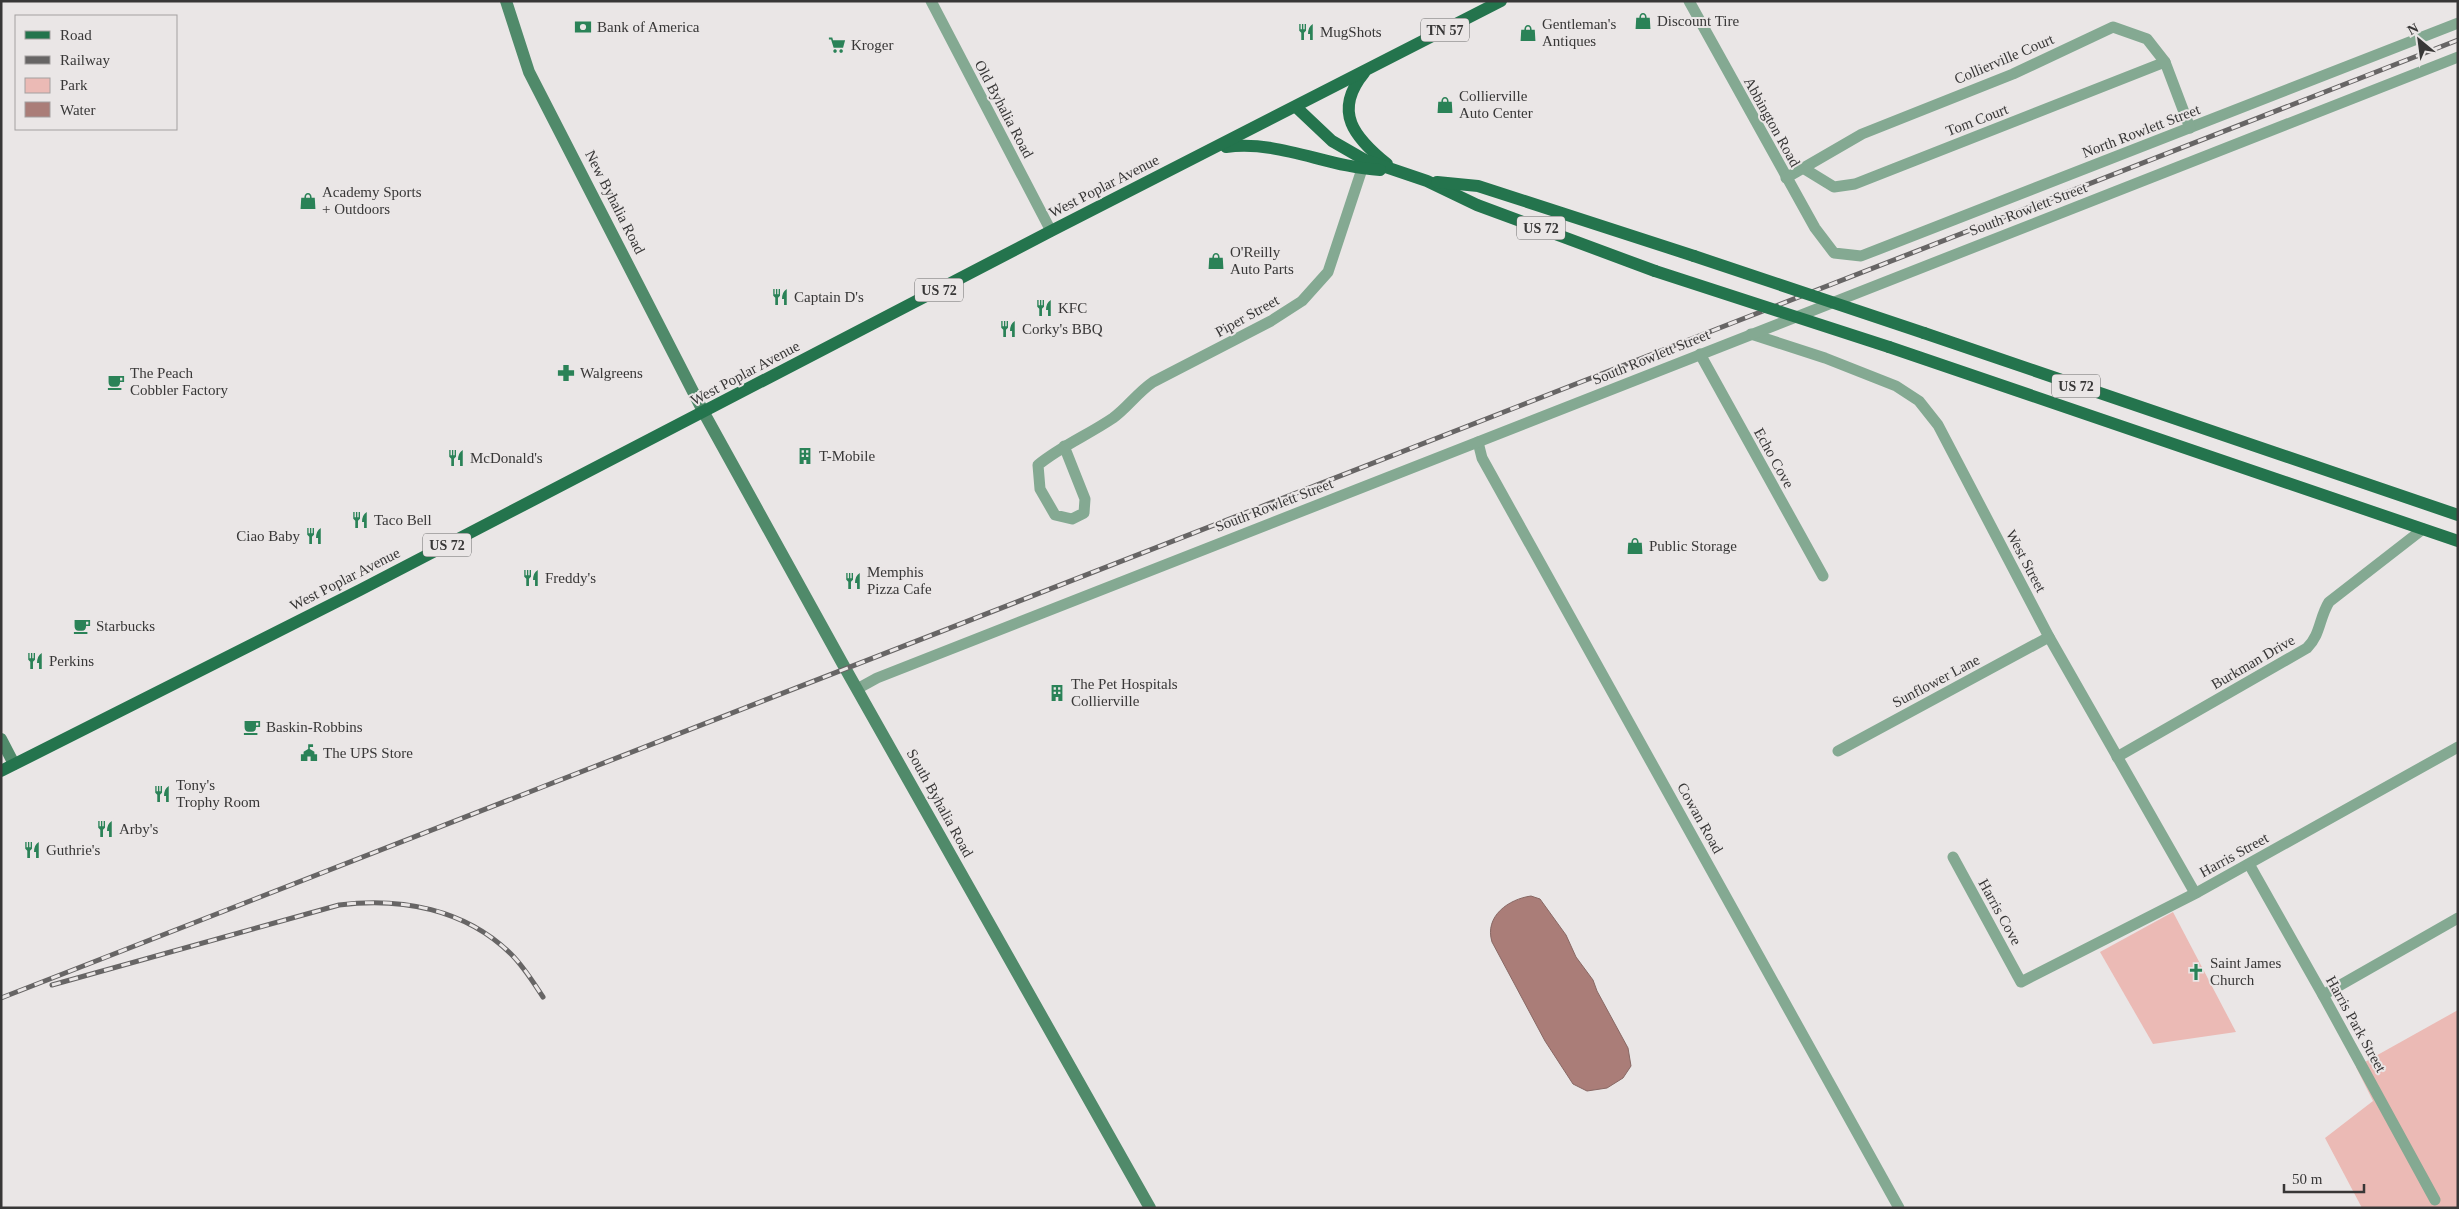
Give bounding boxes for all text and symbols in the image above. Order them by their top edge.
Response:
shop icon: Discount Tire [1633,11,1653,31]
place label: Discount Tire [1657,13,1739,29]
legend [15,15,178,130]
north arrow [2394,15,2444,65]
place label: Gentleman's Antiques [1542,16,1617,49]
bank icon: Bank of America [573,17,593,37]
road number: TN 57 [1421,18,1469,42]
place label: Bank of America [597,19,700,35]
text: N [2405,20,2421,38]
restaurant icon: MugShots [1296,22,1316,42]
shop icon: Gentleman's Antiques [1518,23,1538,43]
place label: MugShots [1320,24,1382,40]
text: Road [60,27,92,43]
street label: Collierville Court [1952,31,2057,87]
supermarket icon: Kroger [827,35,847,55]
place label: Kroger [851,37,893,53]
text: Railway [60,52,110,68]
street label: Old Byhalia Road [972,57,1037,161]
street label: Abbington Road [1741,75,1803,170]
text: Park [60,77,88,93]
place label: Collierville Auto Center [1459,88,1533,121]
shop icon: Collierville Auto Center [1435,95,1455,115]
street label: Tom Court [1944,101,2011,139]
street label: North Rowlett Street [2080,101,2203,161]
text: Water [60,102,95,118]
street label: New Byhalia Road [582,148,648,257]
street label: West Poplar Avenue [1046,151,1162,221]
street label: South Rowlett Street [1967,179,2090,239]
place label: Academy Sports + Outdoors [322,184,422,217]
shop icon: Academy Sports + Outdoors [298,191,318,211]
road number: US 72 [1517,217,1565,240]
place label: O'Reilly Auto Parts [1230,244,1294,277]
shop icon: O'Reilly Auto Parts [1206,251,1226,271]
road number: US 72 [915,278,963,302]
restaurant icon: Captain D's [770,287,790,307]
place label: Captain D's [794,289,864,305]
street label: Piper Street [1212,292,1282,340]
restaurant icon: KFC [1034,298,1054,318]
place label: KFC [1058,300,1087,316]
restaurant icon: Corky's BBQ [998,319,1018,339]
place label: Corky's BBQ [1022,321,1103,337]
street label: South Rowlett Street [1590,326,1713,388]
street label: West Poplar Avenue [688,337,802,408]
pharmacy icon: Walgreens [556,363,576,383]
place label: The Peach Cobbler Factory [130,365,228,398]
place label: Walgreens [580,365,643,381]
cafe icon: The Peach Cobbler Factory [106,372,126,392]
road number: US 72 [2052,374,2100,398]
street label: Echo Cove [1751,425,1797,491]
building icon: T-Mobile [795,446,815,466]
restaurant icon: McDonald's [446,448,466,468]
place label: T-Mobile [819,448,875,464]
place label: McDonald's [470,450,543,466]
street label: South Rowlett Street [1213,475,1336,535]
restaurant icon: Taco Bell [350,510,370,530]
place label: Taco Bell [374,512,432,528]
restaurant icon: Ciao Baby [304,526,324,546]
street label: West Street [2003,527,2049,596]
place label: Ciao Baby [236,528,300,544]
road number: US 72 [423,534,471,556]
shop icon: Public Storage [1625,536,1645,556]
place label: Public Storage [1649,538,1737,554]
street label: West Poplar Avenue [287,544,403,614]
place label: Memphis Pizza Cafe [867,564,932,597]
restaurant icon: Freddy's [521,568,541,588]
place label: Freddy's [545,570,596,586]
restaurant icon: Memphis Pizza Cafe [843,571,863,591]
cafe icon: Starbucks [72,616,92,636]
place label: Starbucks [96,618,155,634]
street label: Burkman Drive [2208,631,2298,692]
restaurant icon: Perkins [25,651,45,671]
street label: Sunflower Lane [1890,651,1983,711]
place label: Perkins [49,653,94,669]
place label: The Pet Hospitals Collierville [1071,676,1178,709]
building icon: The Pet Hospitals Collierville [1047,683,1067,703]
cafe icon: Baskin-Robbins [242,717,262,737]
place label: Baskin-Robbins [266,719,363,735]
public building icon: The UPS Store [299,743,319,763]
place label: The UPS Store [323,745,413,761]
street label: South Byhalia Road [904,746,977,860]
place label: Tony's Trophy Room [176,777,260,810]
street label: Cowan Road [1674,780,1726,856]
restaurant icon: Tony's Trophy Room [152,784,172,804]
restaurant icon: Arby's [95,819,115,839]
place label: Arby's [119,821,159,837]
street label: Harris Street [2197,829,2272,880]
restaurant icon: Guthrie's [22,840,42,860]
place label: Guthrie's [46,842,101,858]
street label: Harris Cove [1975,876,2025,948]
place label: Saint James Church [2210,955,2281,988]
church icon: Saint James Church [2186,962,2206,982]
street label: Harris Park Street [2323,973,2389,1076]
scale bar [2284,1162,2364,1194]
text: 50 m [2292,1171,2323,1187]

